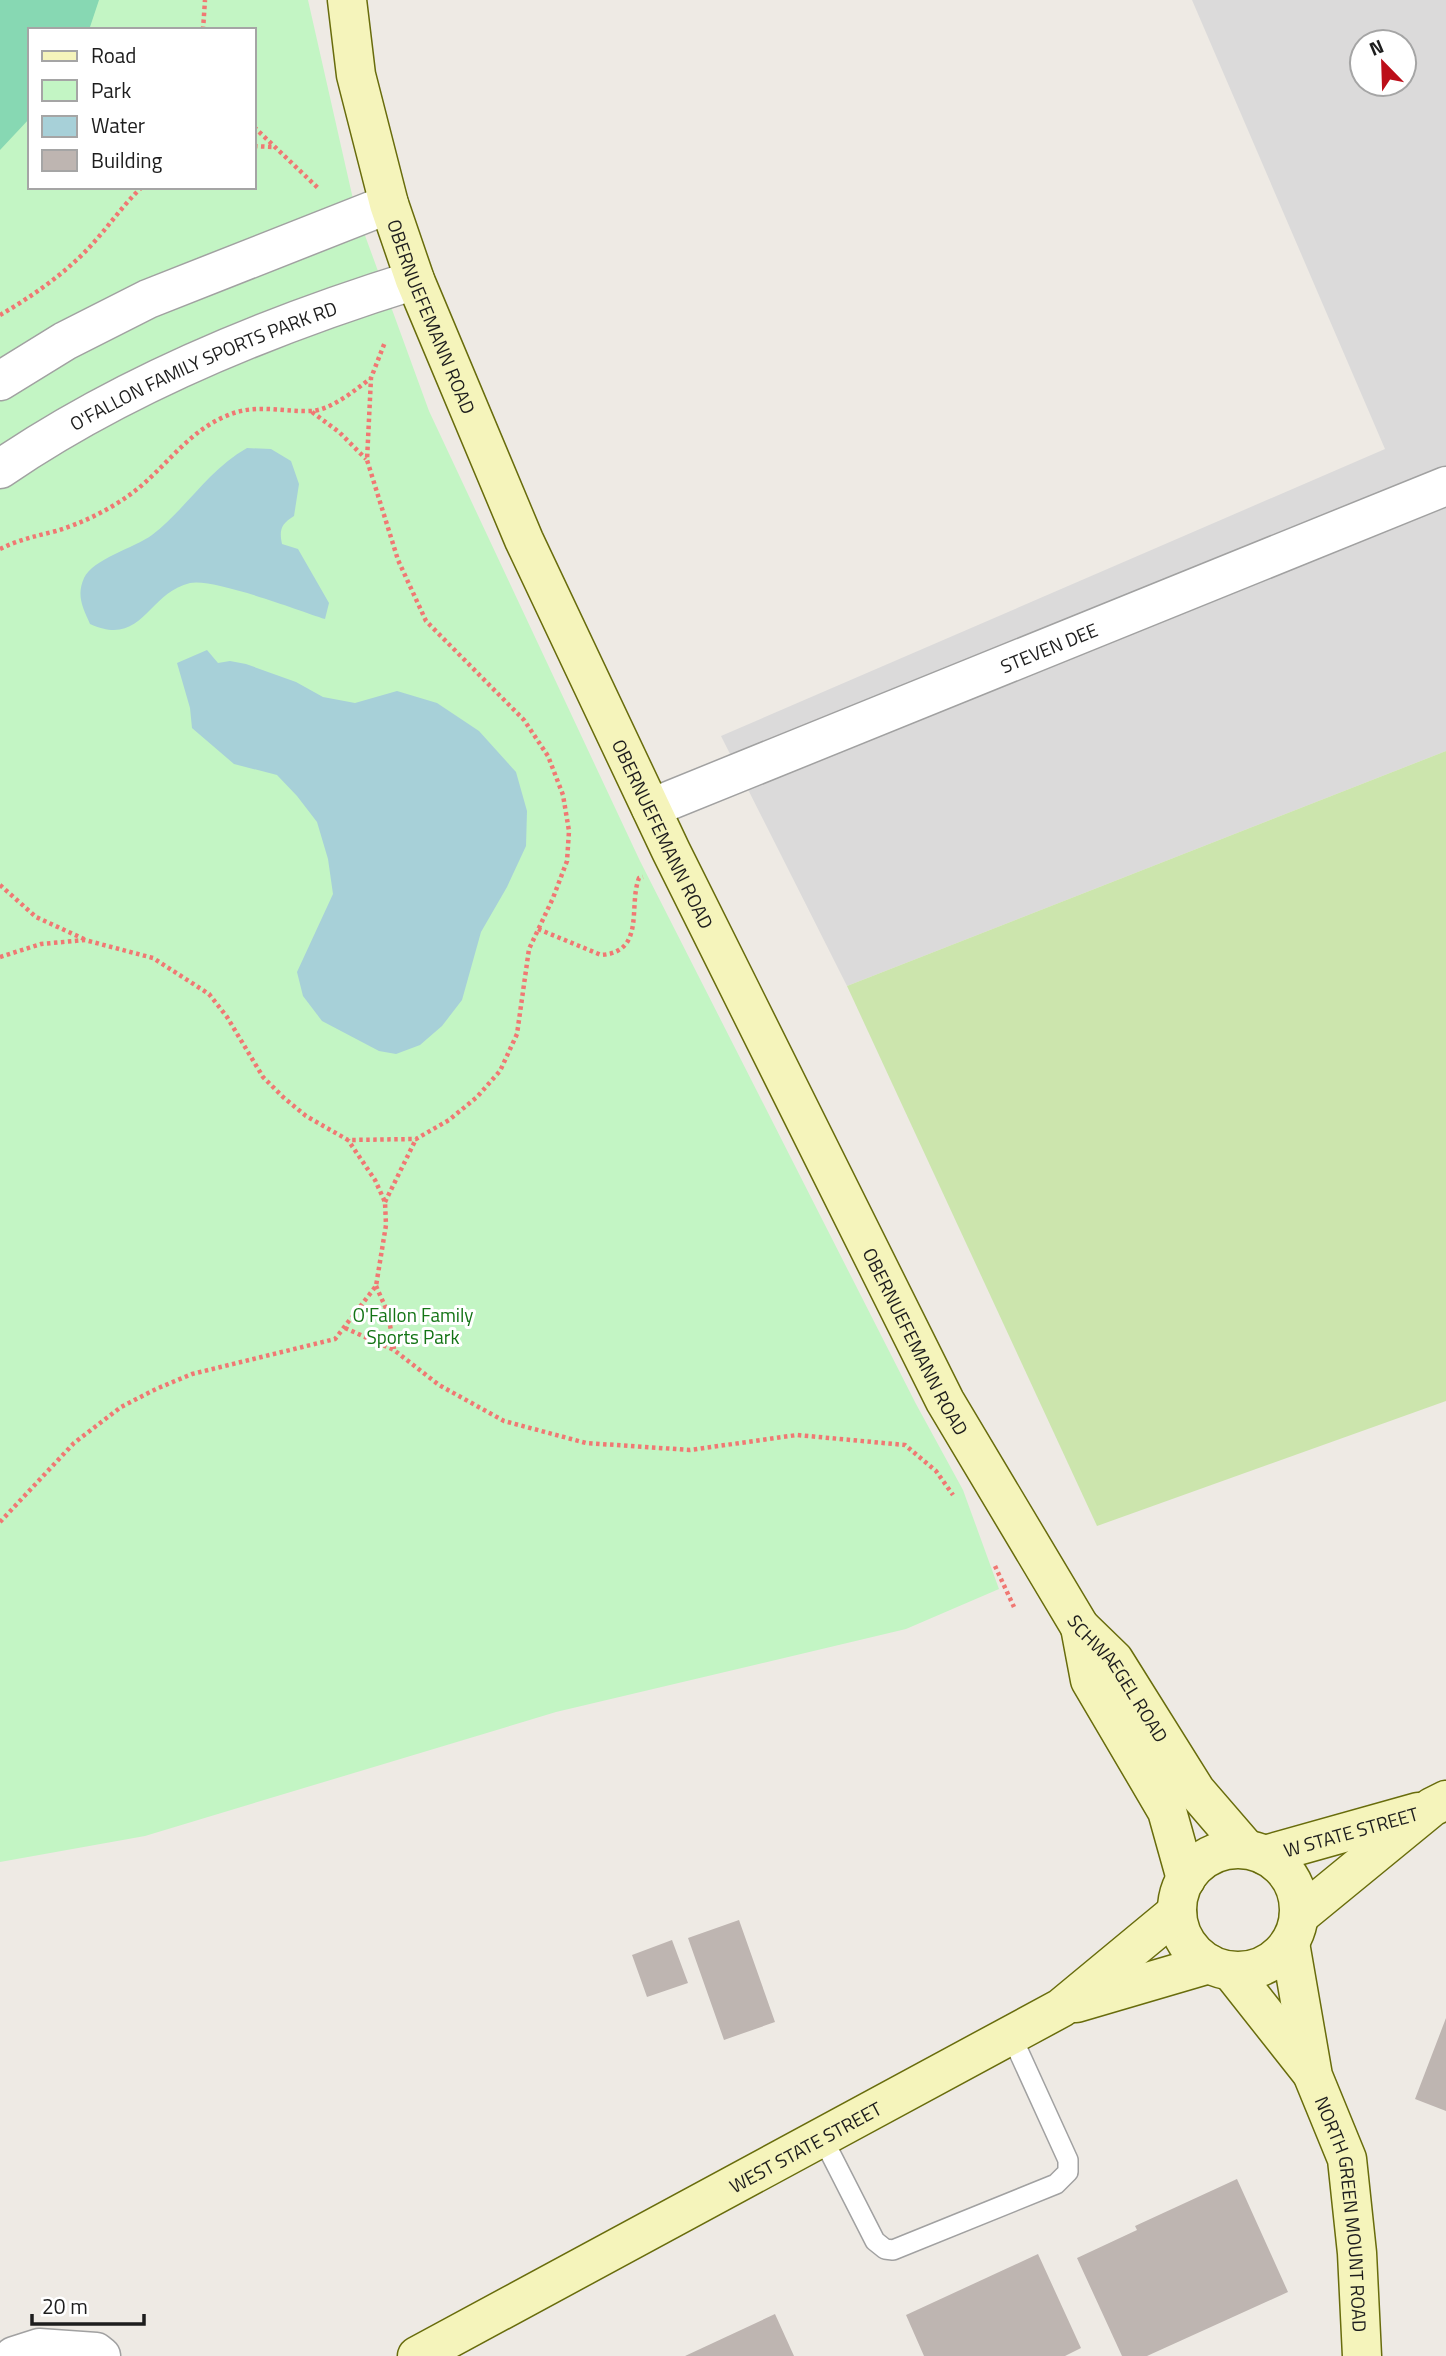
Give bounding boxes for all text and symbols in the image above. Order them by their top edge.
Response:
legend [28,28,256,189]
north arrow [1348,28,1418,98]
text: N [1364,31,1388,63]
text: Road [91,39,136,71]
text: Park [91,74,131,106]
text: Water [91,109,145,141]
text: Building [91,144,163,176]
street label: OBERNUEFEMANN ROAD [381,215,484,418]
street label: O'FALLON FAMILY SPORTS PARK RD [64,292,341,437]
street label: STEVEN DEE [996,614,1102,680]
street label: OBERNUEFEMANN ROAD [605,734,722,933]
street label: OBERNUEFEMANN ROAD [856,1242,977,1440]
park label: O'Fallon Family Sports Park [352,1300,474,1351]
street label: SCHWAEGEL ROAD [1061,1608,1176,1748]
street label: W STATE STREET [1280,1798,1421,1864]
street label: NORTH GREEN MOUNT ROAD [1308,2091,1375,2333]
street label: WEST STATE STREET [724,2093,886,2199]
scale bar [32,2282,144,2326]
text: 20 m [42,2290,88,2322]

